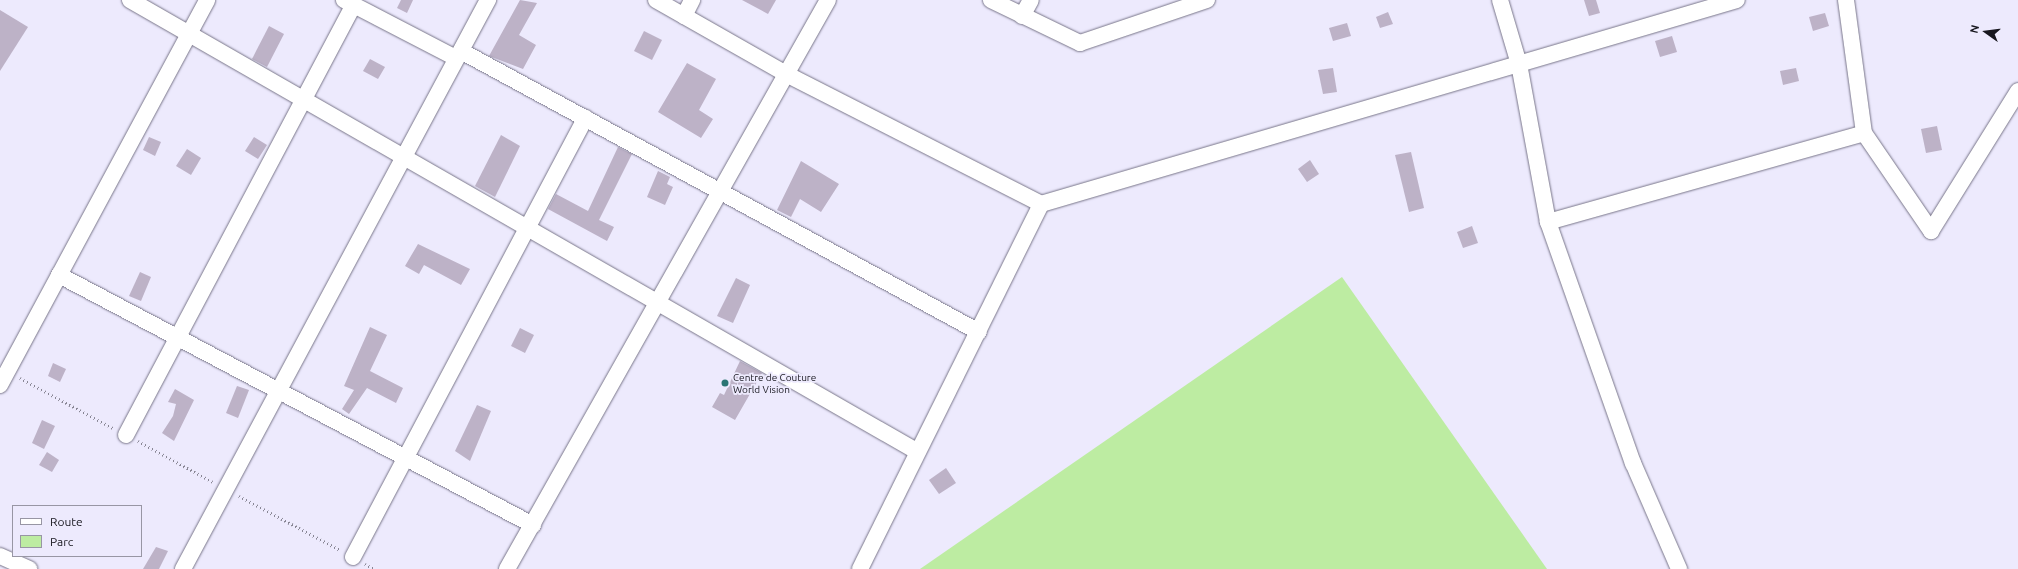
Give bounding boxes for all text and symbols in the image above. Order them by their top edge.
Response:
north arrow [1966,12,2006,52]
text: N [1968,24,1981,35]
place label: Centre de Couture World Vision [733,371,816,394]
marker: Centre de Couture World Vision [720,378,730,388]
legend [12,505,142,557]
text: Route [50,515,83,528]
text: Parc [50,535,73,548]

